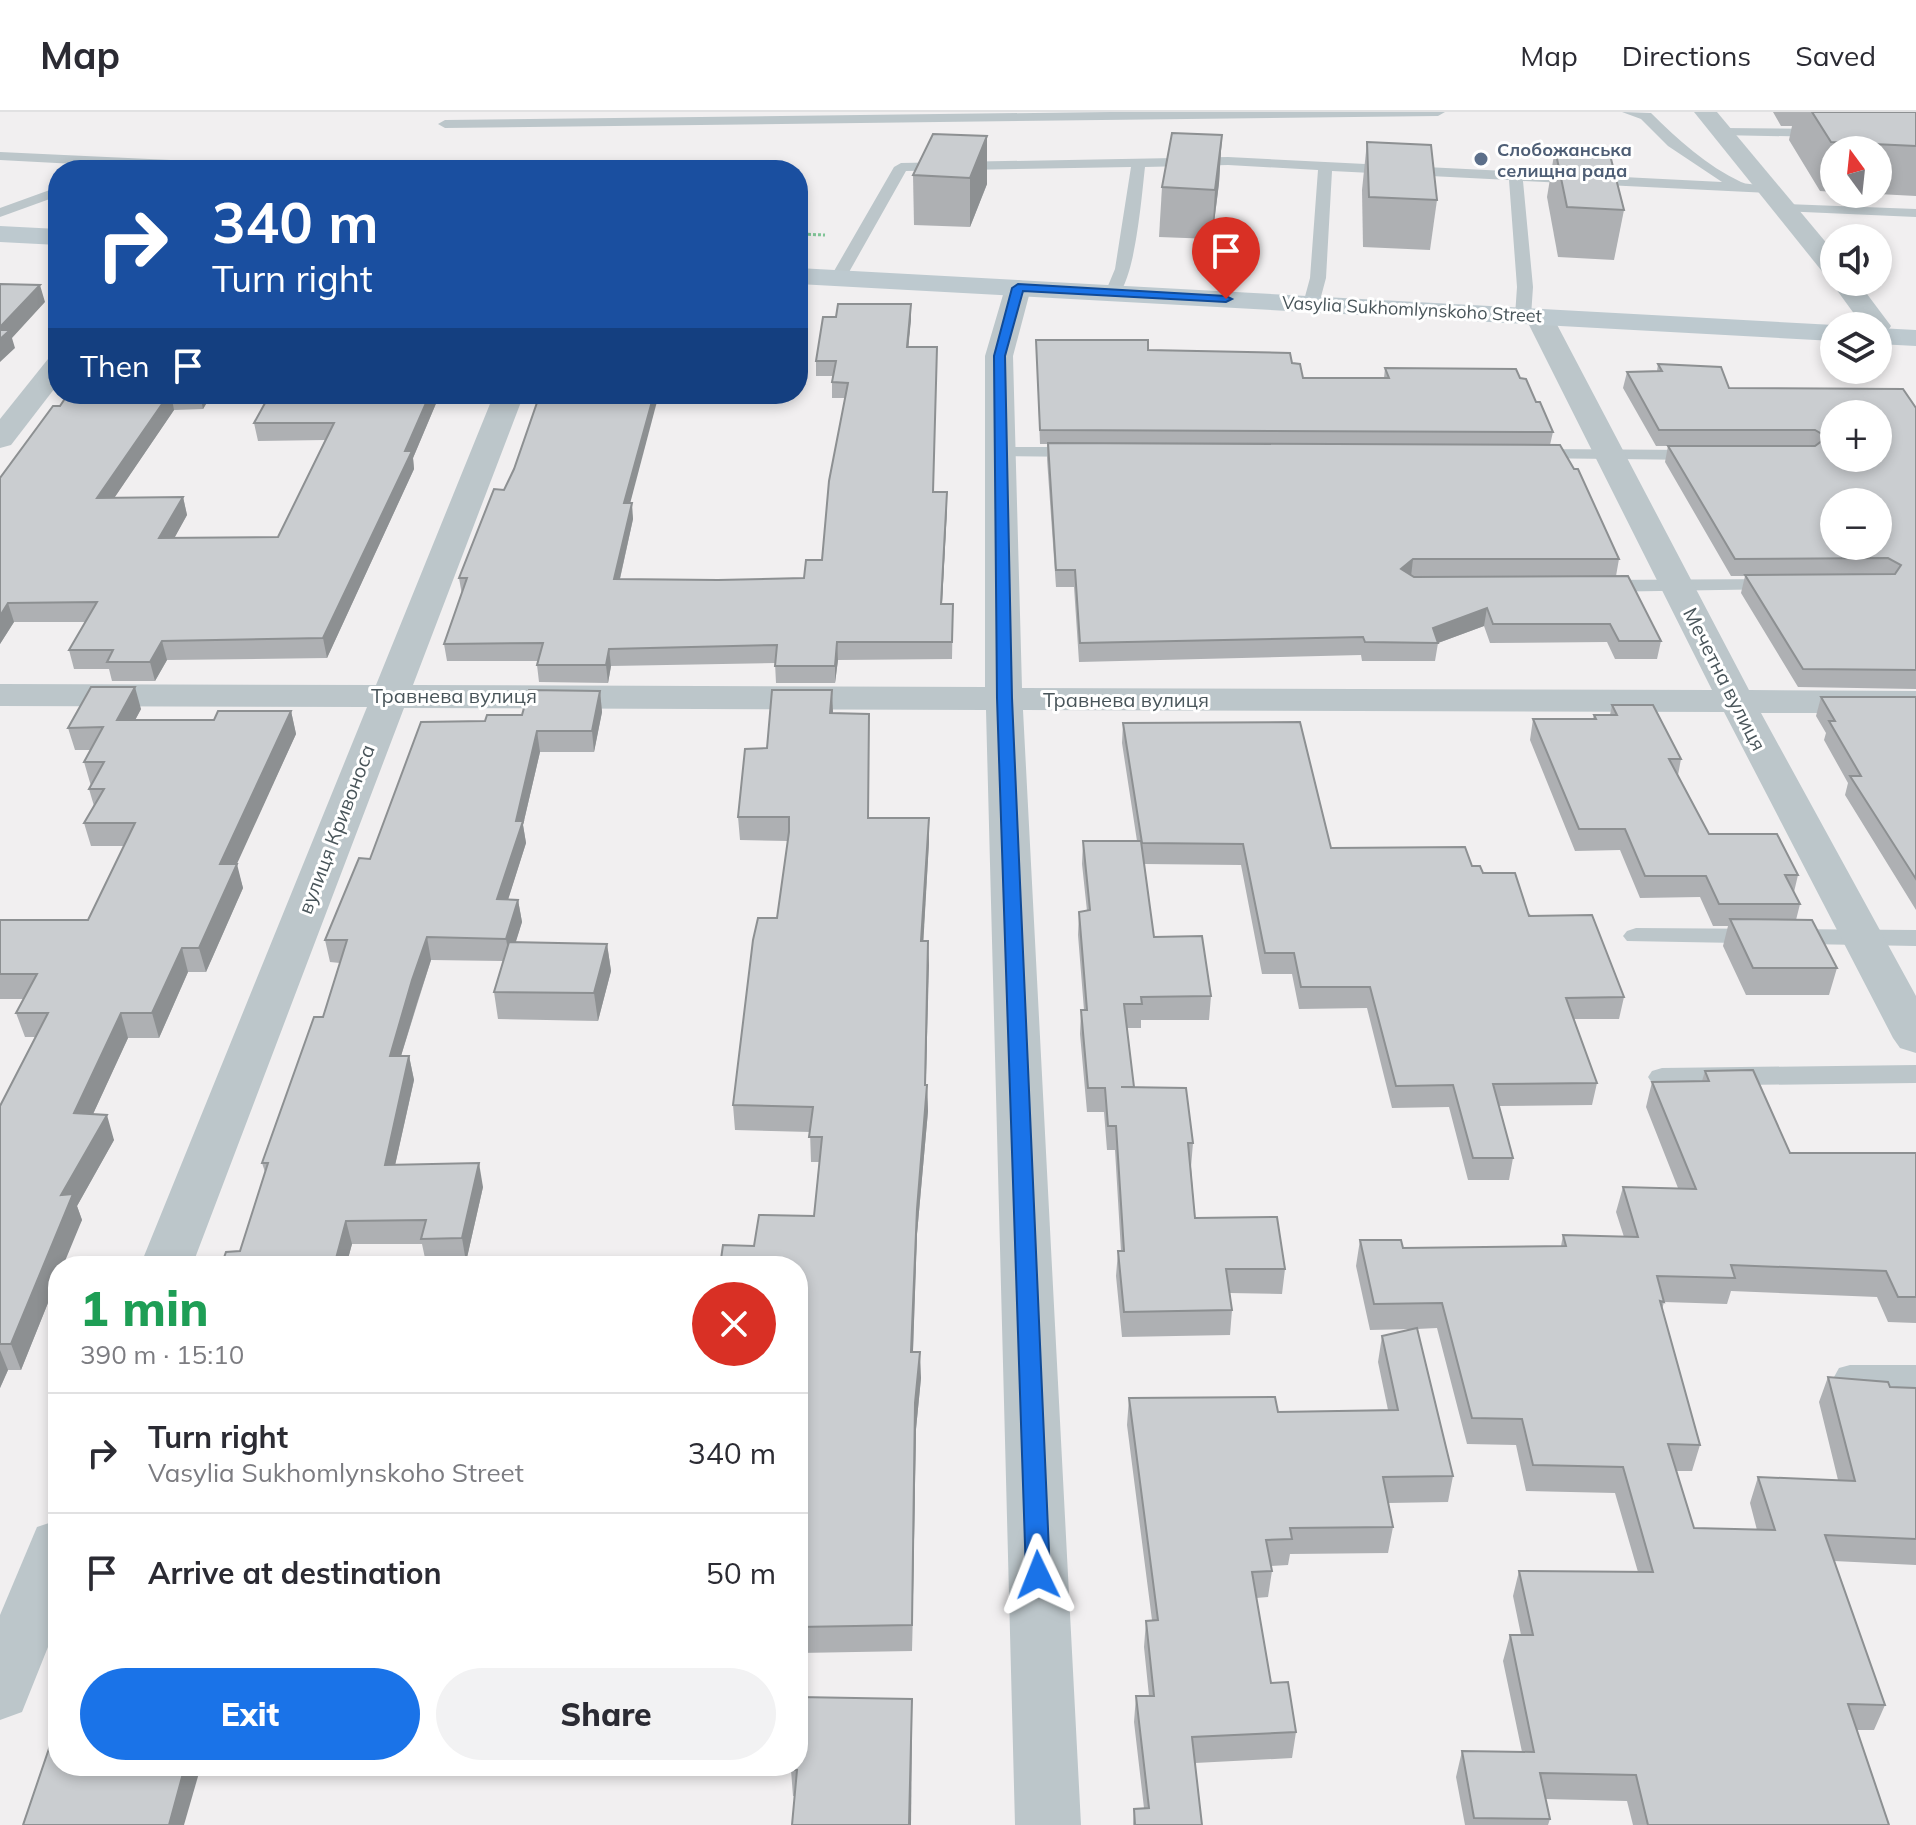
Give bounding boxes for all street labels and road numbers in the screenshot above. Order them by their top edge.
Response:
street label: Vasylia Sukhomlynskoho Street [1281,291,1543,327]
street label: Мечетна вулиця [1678,603,1772,755]
street label: Травнева вулиця [371,683,537,708]
street label: Травнева вулиця [1043,687,1209,712]
street label: вулиця Кривоноса [292,741,380,917]

